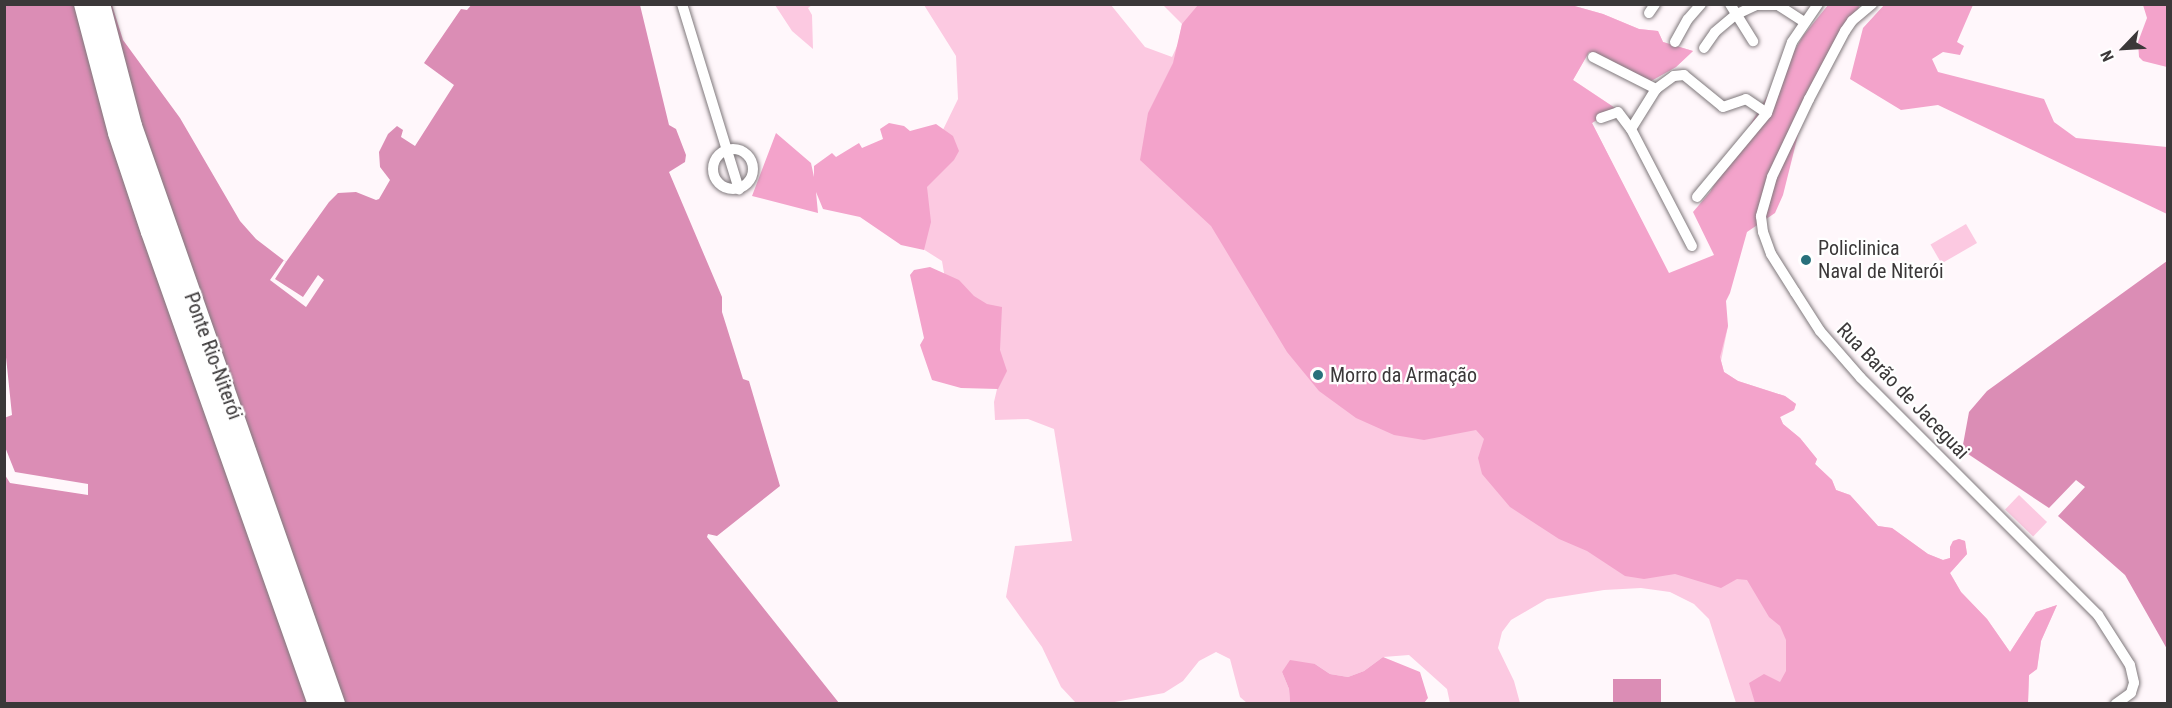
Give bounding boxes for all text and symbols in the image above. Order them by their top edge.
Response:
north arrow [2094,18,2154,78]
text: N [2097,47,2118,64]
place label: Policlinica Naval de Niterói [1818,237,1944,284]
marker: Policlinica Naval de Niterói [1799,253,1813,267]
street label: Ponte Rio-Niterói [179,289,247,423]
street label: Rua Barão de Jaceguai [1832,318,1974,464]
place label: Morro da Armação [1330,363,1477,387]
marker: Morro da Armação [1311,368,1325,382]

